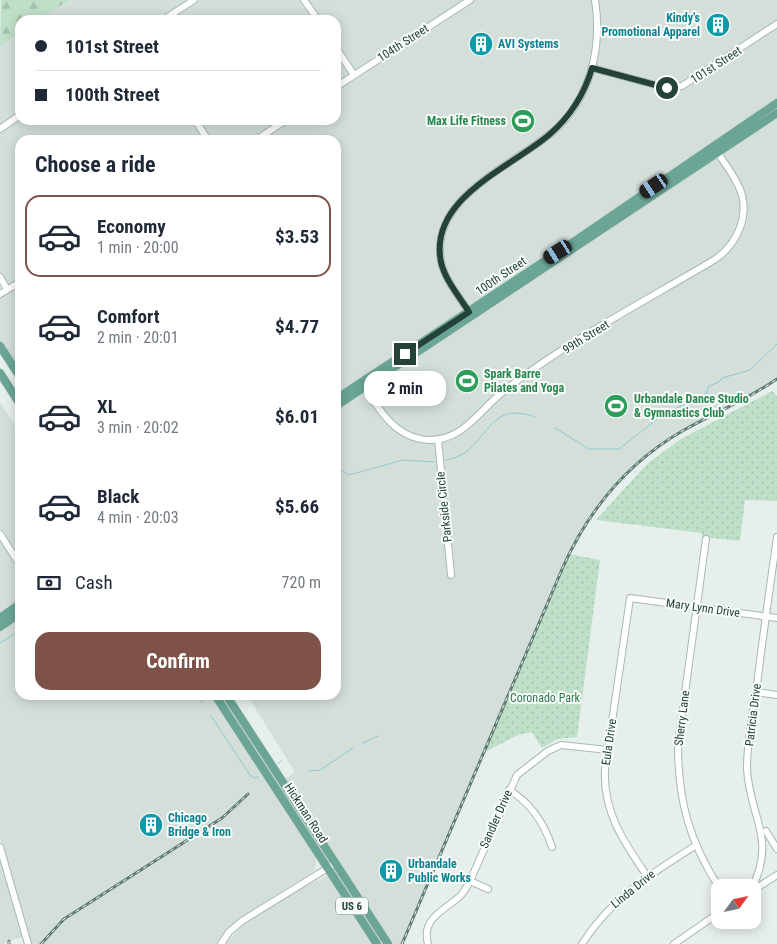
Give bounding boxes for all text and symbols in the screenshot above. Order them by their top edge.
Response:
place label: Kindy's Promotional Apparel [601,11,701,39]
building icon: Kindy's Promotional Apparel [705,12,731,38]
street label: 104th Street [375,21,432,65]
building icon: AVI Systems [468,31,494,57]
text: 101st Street [65,35,159,58]
place label: AVI Systems [498,37,559,51]
street label: 101st Street [688,43,744,87]
route start [656,77,678,99]
text: 100th Street [65,83,160,106]
sports icon: Max Life Fitness [510,108,536,134]
place label: Max Life Fitness [427,114,507,128]
text: Choose a ride [35,152,156,177]
car [637,171,670,201]
icon: car [37,214,82,259]
text: Economy [97,215,166,238]
text: $3.53 [275,225,319,248]
text: 1 min · 20:00 [97,238,179,257]
car [541,238,574,266]
street label: 100th Street [473,254,529,298]
icon: car [37,304,82,349]
text: Comfort [97,305,160,328]
text: $4.77 [275,315,319,338]
street label: 99th Street [560,317,612,357]
text: 2 min · 20:01 [97,328,179,347]
route end [394,343,416,365]
place label: Spark Barre Pilates and Yoga [484,367,565,395]
sports icon: Spark Barre Pilates and Yoga [454,368,480,394]
callout: 2 min [364,372,446,406]
text: 2 min [387,379,423,398]
place label: Urbandale Dance Studio & Gymnastics Club [634,392,749,420]
sports icon: Urbandale Dance Studio & Gymnastics Club [603,393,629,419]
icon: car [37,394,82,439]
text: XL [97,395,117,418]
text: $6.01 [275,405,319,428]
text: 3 min · 20:02 [97,418,179,437]
street label: Parkside Circle [433,471,455,543]
icon: car [37,484,82,529]
text: Black [97,485,139,508]
text: $5.66 [275,495,319,518]
text: 4 min · 20:03 [97,508,179,527]
icon: cash [35,569,63,597]
text: Cash [75,571,113,594]
text: 720 m [282,573,321,592]
street label: Mary Lynn Drive [665,596,741,620]
button: Confirm [35,632,321,690]
street label: Patricia Drive [742,682,764,747]
street label: Sherry Lane [672,689,692,747]
park label: Coronado Park [510,691,581,705]
street label: Eula Drive [599,717,619,766]
street label: Hickman Road [281,780,331,846]
street label: Sandler Drive [477,787,515,850]
place label: Chicago Bridge & Iron [168,811,231,839]
building icon: Chicago Bridge & Iron [138,812,164,838]
place label: Urbandale Public Works [408,857,471,885]
building icon: Urbandale Public Works [378,858,404,884]
street label: Linda Drive [608,867,658,911]
north arrow [711,879,761,929]
map controls [711,879,761,929]
road number: US 6 [336,898,368,914]

